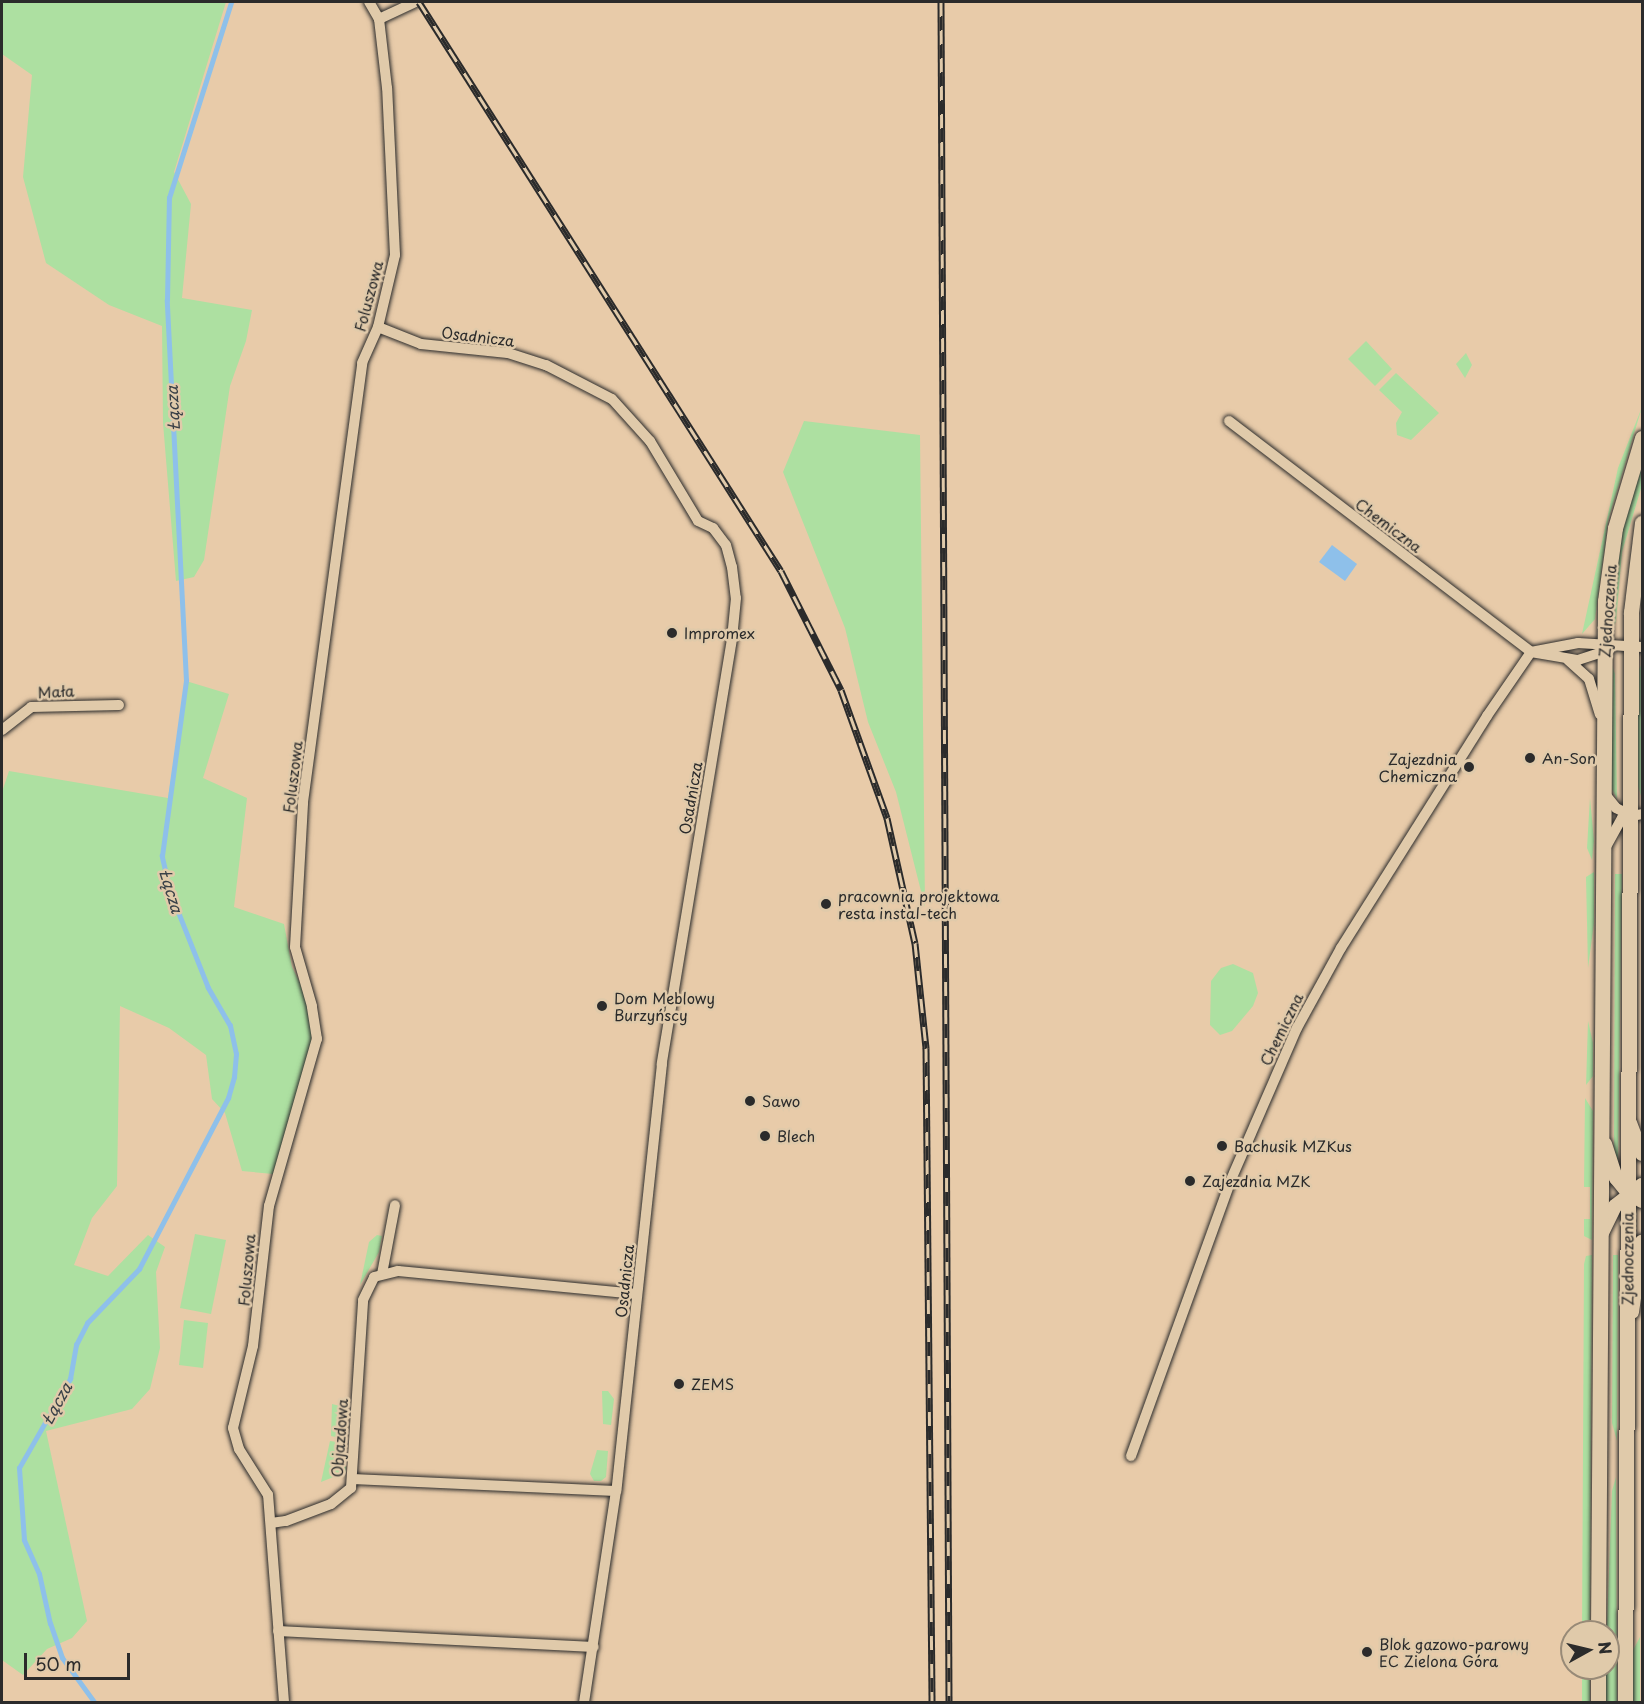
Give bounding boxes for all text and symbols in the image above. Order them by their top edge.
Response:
street label: Foluszowa [350,259,386,333]
street label: Osadnicza [440,323,516,349]
water label: Łącza [161,385,183,431]
street label: Chemiczna [1352,494,1426,556]
street label: Zjednoczenia [1595,564,1619,658]
place label: Impromex [684,624,755,642]
marker: Impromex [665,626,679,640]
street label: Mała [37,681,75,701]
street label: Foluszowa [279,740,305,814]
place label: Zajezdnia Chemiczna [1379,749,1457,784]
place label: An-Son [1542,749,1596,767]
marker: An-Son [1523,751,1537,765]
street label: Osadnicza [675,760,705,836]
marker: Zajezdnia Chemiczna [1462,760,1476,774]
water label: Łącza [156,867,188,915]
place label: pracownia projektowa resta instal-tech [838,886,999,921]
marker: pracownia projektowa resta instal-tech [819,897,833,911]
place label: Dom Meblowy Burzyńscy [614,988,715,1023]
street label: Chemiczna [1256,990,1306,1068]
marker: Dom Meblowy Burzyńscy [595,999,609,1013]
place label: Sawo [762,1092,800,1110]
marker: Sawo [743,1094,757,1108]
place label: Blech [777,1127,815,1145]
marker: Blech [758,1129,772,1143]
place label: Bachusik MZKus [1234,1137,1353,1155]
marker: Bachusik MZKus [1215,1139,1229,1153]
place label: Zajezdnia MZK [1202,1172,1310,1190]
marker: Zajezdnia MZK [1183,1174,1197,1188]
street label: Zjednoczenia [1618,1212,1636,1306]
street label: Foluszowa [234,1233,258,1307]
street label: Osadnicza [611,1243,637,1319]
place label: ZEMS [691,1375,734,1393]
marker: ZEMS [672,1377,686,1391]
water label: Łącza [37,1379,75,1427]
street label: Objazdowa [327,1398,351,1478]
north arrow [1560,1620,1620,1680]
place label: Blok gazowo-parowy EC Zielona Góra [1379,1634,1529,1669]
text: N [1593,1640,1619,1656]
scale bar [27,1641,134,1679]
marker: Blok gazowo-parowy EC Zielona Góra [1360,1645,1374,1659]
text: 50 m [35,1650,82,1677]

